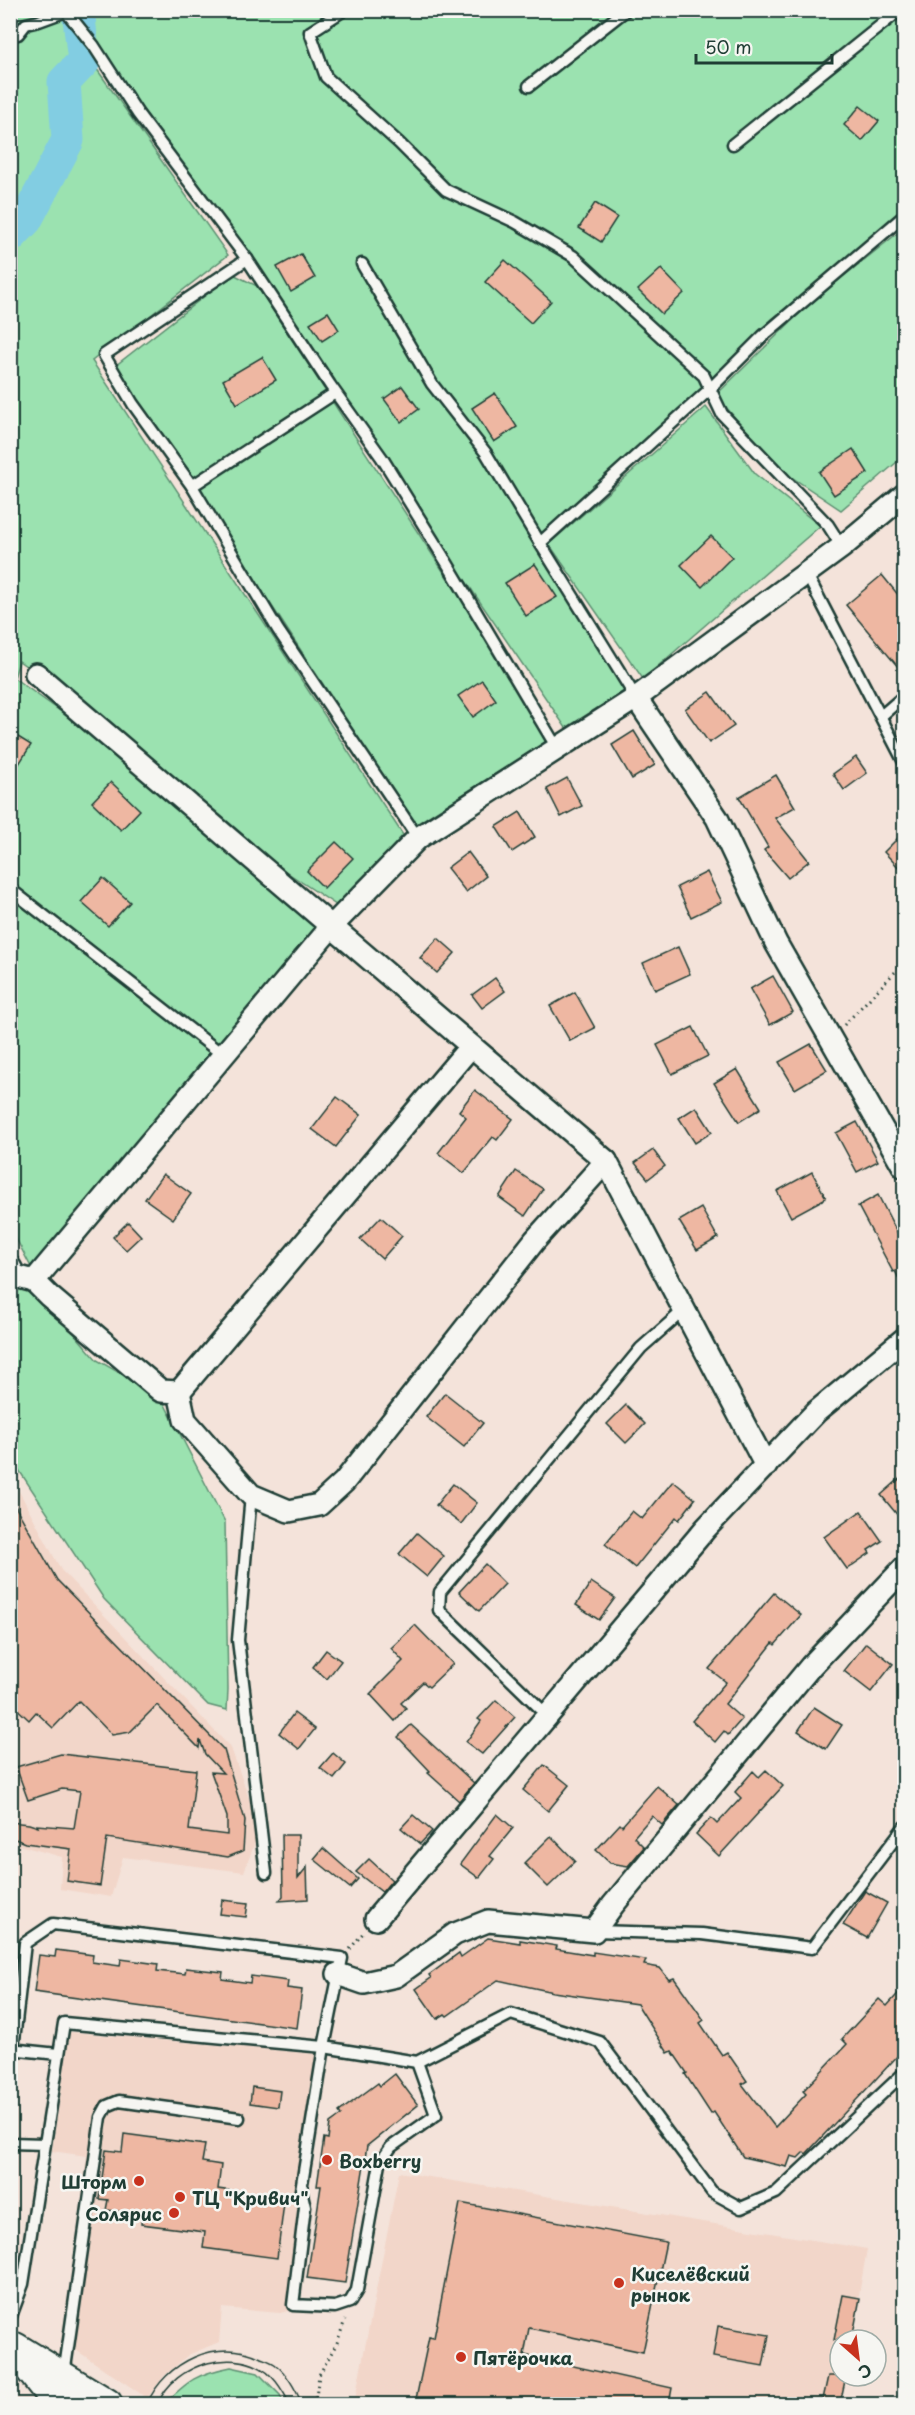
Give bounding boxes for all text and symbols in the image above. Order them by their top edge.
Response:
scale bar [696,27,832,65]
text: 50 m [705,33,752,60]
place label: Boxberry [339,2147,421,2174]
marker: Boxberry [320,2153,334,2167]
place label: Шторм [61,2168,127,2195]
marker: Шторм [132,2174,146,2188]
place label: ТЦ "Кривич" [192,2184,309,2211]
marker: ТЦ "Кривич" [173,2190,187,2204]
place label: Солярис [85,2200,162,2227]
marker: Солярис [167,2206,181,2220]
place label: Киселёвский рынок [631,2260,750,2308]
marker: Киселёвский рынок [612,2276,626,2290]
north arrow [828,2328,888,2388]
place label: Пятёрочка [473,2344,574,2371]
marker: Пятёрочка [454,2350,468,2364]
text: С [855,2359,876,2386]

